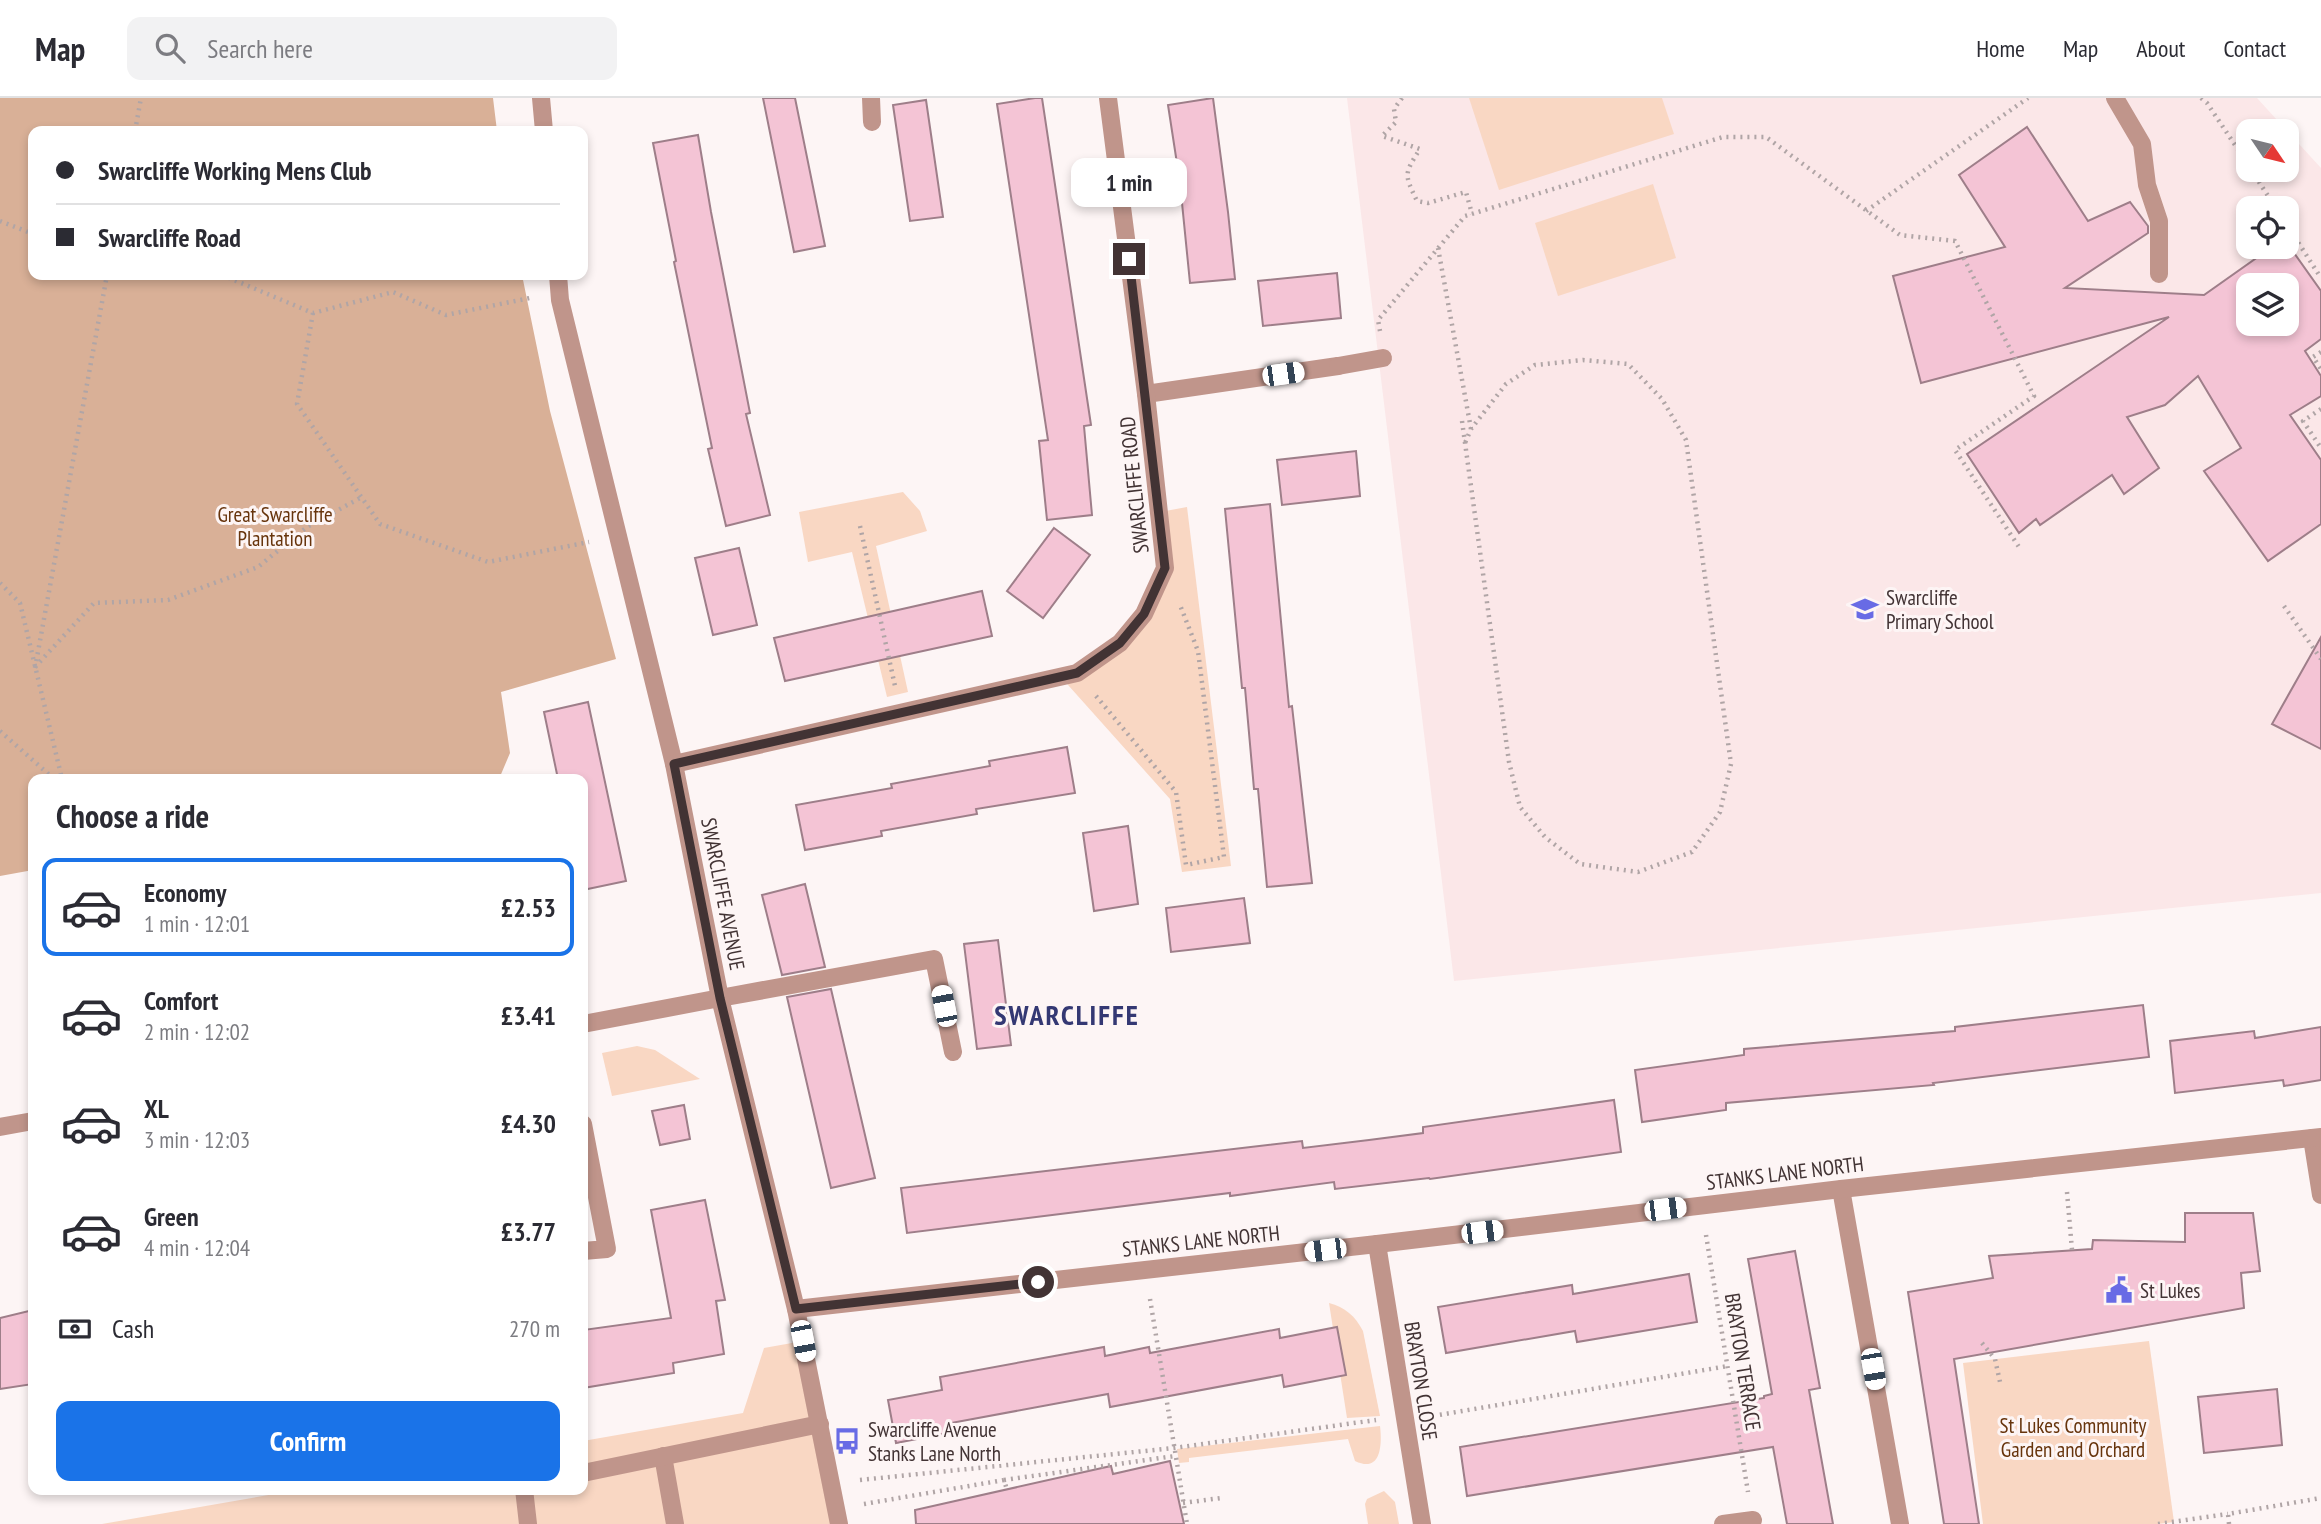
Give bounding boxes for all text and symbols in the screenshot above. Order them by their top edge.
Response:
search box [127,17,617,80]
text: Map [35,27,85,70]
icon: search [151,29,189,67]
text: Search here [207,32,313,65]
text: Home [1976,33,2025,64]
text: Map [2063,33,2098,64]
text: About [2136,33,2185,64]
text: Contact [2223,33,2286,64]
north arrow [2236,119,2300,182]
map controls [2236,119,2299,336]
text: Swarcliffe Working Mens Club [98,154,372,187]
callout: 1 min [1071,158,1187,206]
text: 1 min [1106,168,1152,197]
button: locate [2236,196,2299,259]
text: Swarcliffe Road [98,221,241,254]
route end [1113,243,1145,275]
button: layers [2236,273,2299,336]
car [1261,361,1306,387]
street label: SWARCLIFFE ROAD [1113,415,1155,555]
park label: Great Swarcliffe Plantation [217,501,333,552]
place label: Swarcliffe Primary School [1886,584,1994,635]
school or university icon: Swarcliffe Primary School [1850,594,1880,624]
text: Choose a ride [56,795,209,837]
street label: SWARCLIFFE AVENUE [695,816,751,972]
icon: car [60,876,123,939]
text: Economy [144,876,226,909]
text: £2.53 [501,891,556,924]
text: 1 min · 12:01 [144,909,250,938]
car [930,983,959,1029]
icon: car [60,984,123,1047]
text: Comfort [144,984,218,1017]
district label: SWARCLIFFE [994,996,1140,1033]
text: £3.41 [501,999,556,1032]
text: 2 min · 12:02 [144,1017,250,1046]
icon: car [60,1092,123,1155]
text: XL [144,1092,169,1125]
text: £4.30 [501,1107,556,1140]
text: 3 min · 12:03 [144,1125,250,1154]
street label: STANKS LANE NORTH [1705,1150,1865,1196]
car [1643,1196,1688,1222]
icon: car [60,1200,123,1263]
text: Green [144,1200,199,1233]
text: £3.77 [501,1215,556,1248]
street label: STANKS LANE NORTH [1121,1219,1281,1263]
car [1460,1219,1505,1245]
text: 4 min · 12:04 [144,1233,250,1262]
car [1303,1237,1348,1263]
route start [1022,1266,1054,1298]
public building icon: St Lukes [2104,1275,2134,1305]
place label: St Lukes [2140,1277,2200,1304]
street label: BRAYTON TERRACE [1719,1291,1767,1433]
icon: cash [56,1310,94,1348]
text: Cash [112,1312,154,1345]
text: 270 m [509,1314,560,1343]
car [789,1318,818,1364]
street label: BRAYTON CLOSE [1398,1320,1444,1442]
car [1860,1346,1887,1392]
button: Confirm [56,1401,560,1481]
park label: St Lukes Community Garden and Orchard [2000,1412,2146,1463]
place label: Swarcliffe Avenue Stanks Lane North [868,1416,1001,1467]
bus stop icon: Swarcliffe Avenue Stanks Lane North [832,1426,862,1456]

